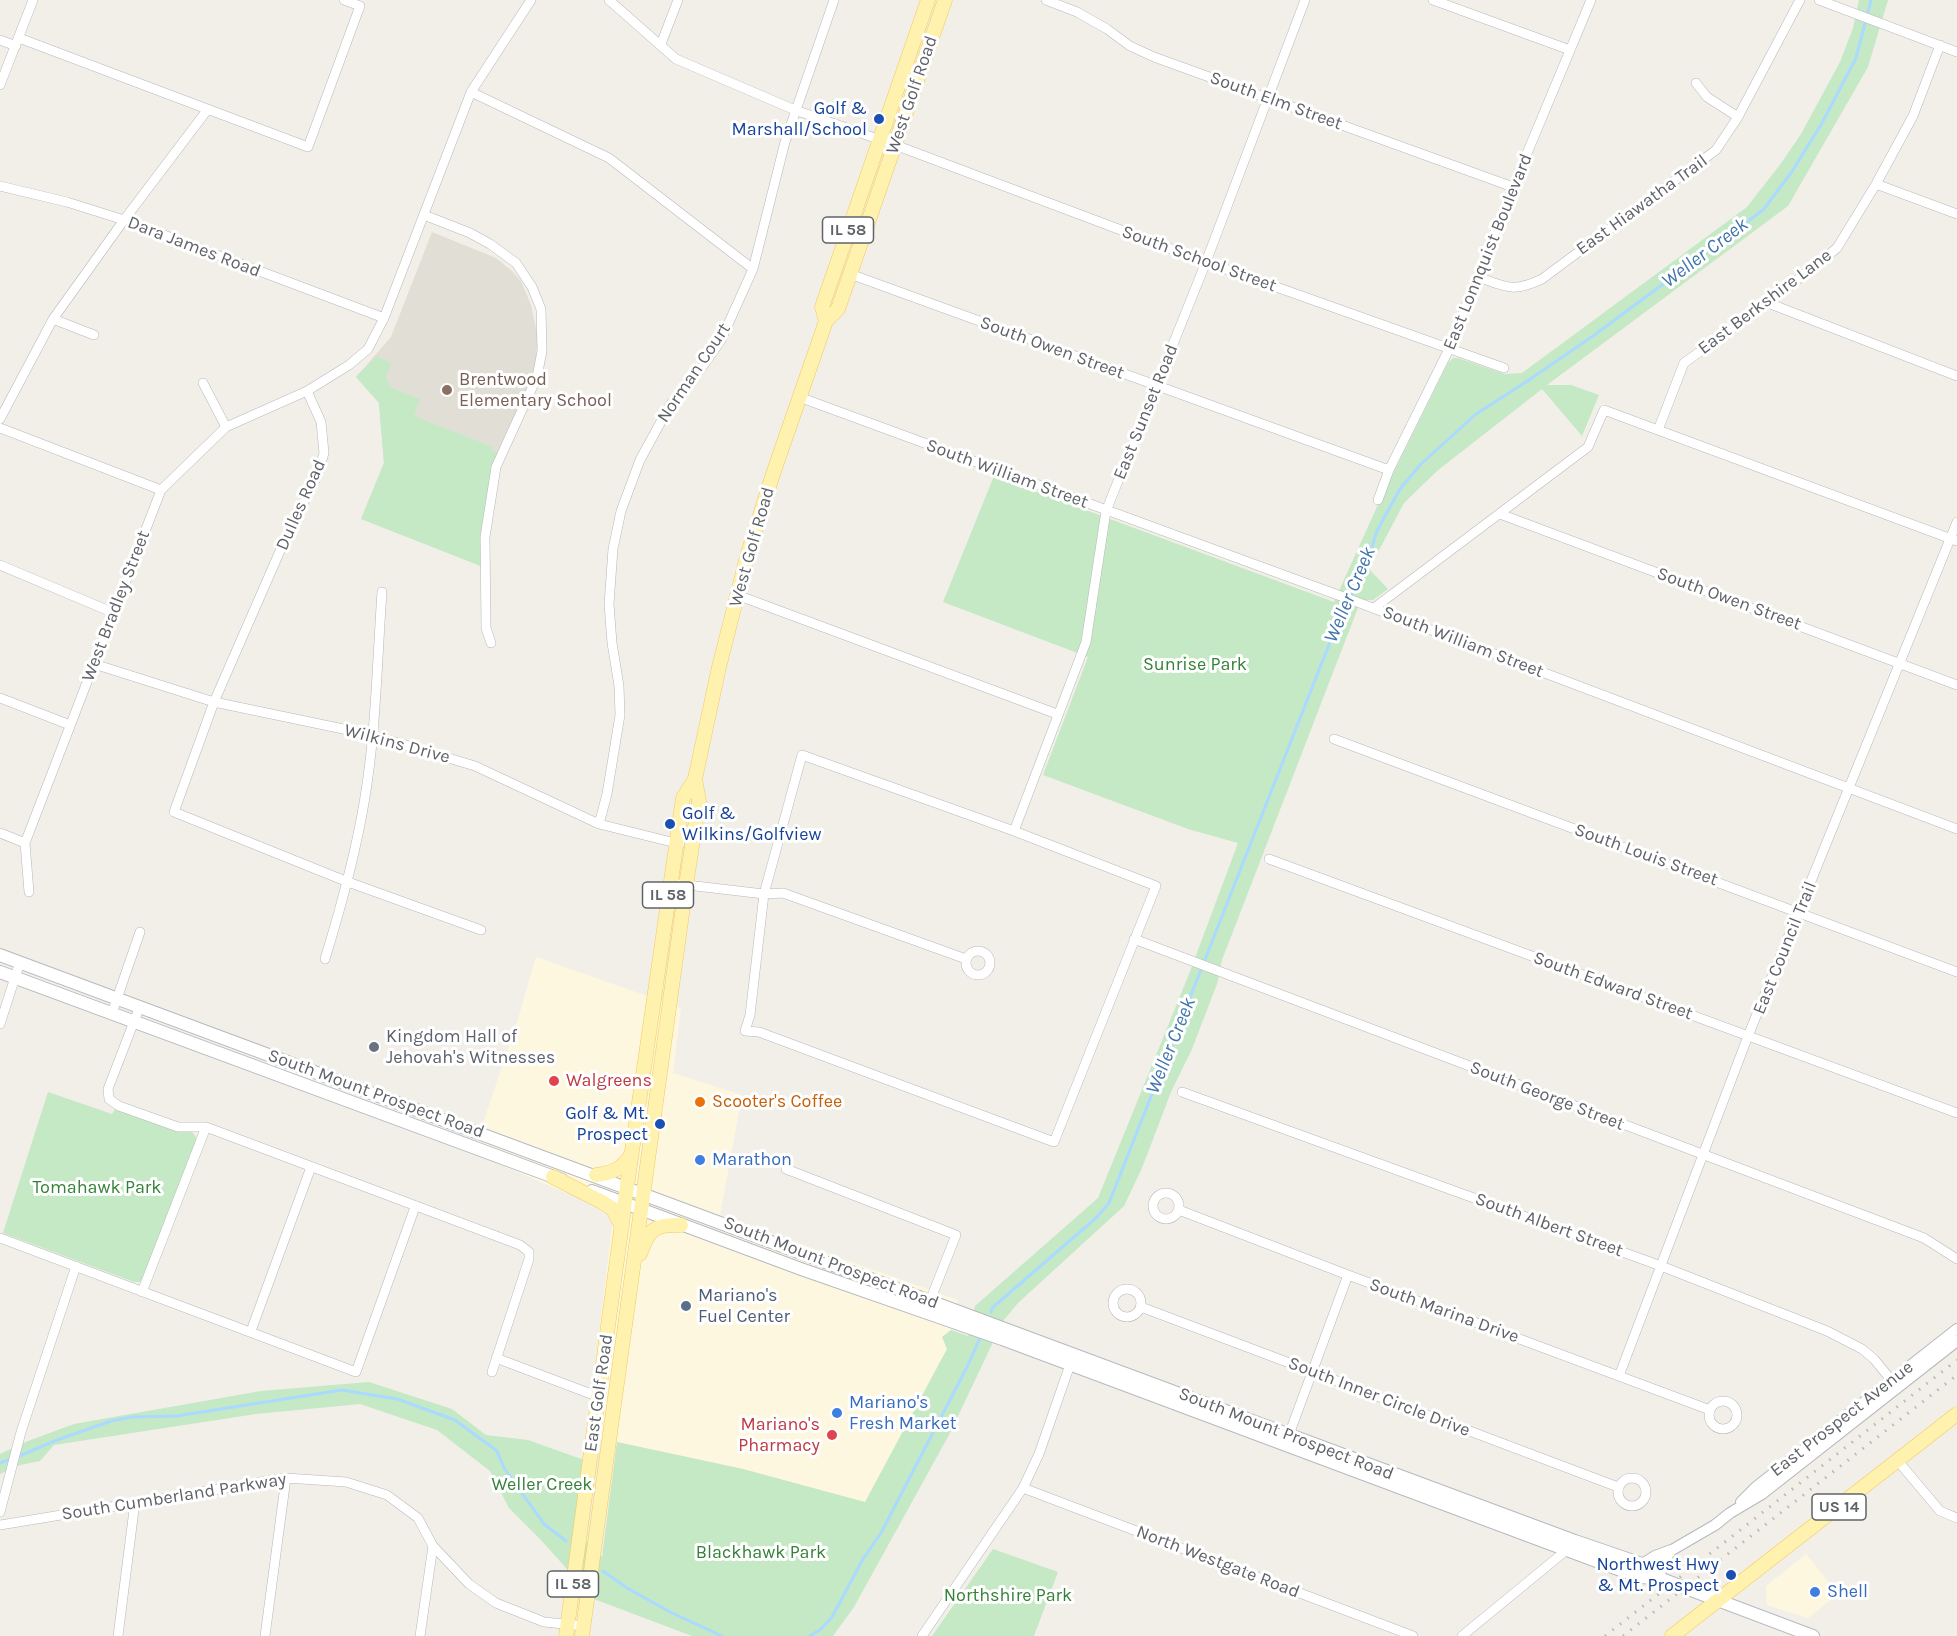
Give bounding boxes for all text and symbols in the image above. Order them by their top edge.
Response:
street label: West Golf Road [882,33,942,157]
street label: South Elm Street [1207,67,1345,135]
place label: Golf & Marshall/School [732,98,867,140]
marker: Golf & Marshall/School [872,112,886,126]
street label: East Hiawatha Trail [1572,150,1712,260]
street label: East Lonnquist Boulevard [1439,151,1537,353]
street label: Dara James Road [124,212,264,282]
water label: Weller Creek [1657,213,1753,293]
road number: IL 58 [822,217,874,243]
street label: South School Street [1119,221,1279,297]
street label: East Berkshire Lane [1694,245,1836,359]
street label: South Owen Street [977,312,1127,384]
street label: Norman Court [653,319,735,427]
street label: East Sunset Road [1109,341,1183,483]
place label: Brentwood Elementary School [459,369,612,412]
marker: Brentwood Elementary School [440,383,454,397]
street label: South William Street [923,435,1091,513]
street label: Dulles Road [271,456,331,554]
street label: West Golf Road [725,485,779,609]
street label: West Bradley Street [77,528,155,684]
water label: Weller Creek [1319,543,1381,647]
street label: South Owen Street [1654,563,1804,635]
street label: South William Street [1379,601,1547,683]
park label: Sunrise Park [1143,654,1247,676]
street label: Wilkins Drive [342,720,452,768]
place label: Golf & Wilkins/Golfview [682,803,821,846]
marker: Golf & Wilkins/Golfview [663,817,677,831]
street label: South Louis Street [1571,819,1721,891]
street label: East Council Trail [1748,878,1822,1018]
road number: IL 58 [642,882,694,908]
street label: South Edward Street [1530,947,1696,1025]
water label: Weller Creek [1141,994,1201,1098]
place label: Kingdom Hall of Jehovah's Witnesses [386,1026,555,1068]
marker: Kingdom Hall of Jehovah's Witnesses [367,1040,381,1054]
street label: South Mount Prospect Road [265,1045,487,1143]
street label: South George Street [1467,1057,1627,1135]
place label: Walgreens [566,1070,652,1092]
marker: Walgreens [547,1074,561,1088]
place label: Scooter's Coffee [712,1091,842,1113]
marker: Scooter's Coffee [693,1095,707,1109]
place label: Golf & Mt. Prospect [565,1103,648,1146]
marker: Golf & Mt. Prospect [653,1117,667,1131]
place label: Marathon [712,1149,792,1171]
marker: Marathon [693,1153,707,1167]
park label: Tomahawk Park [33,1177,161,1199]
street label: South Albert Street [1472,1188,1626,1262]
street label: South Mount Prospect Road [720,1212,942,1314]
street label: South Marina Drive [1366,1274,1522,1348]
place label: Mariano's Fuel Center [698,1285,790,1328]
marker: Mariano's Fuel Center [679,1299,693,1313]
street label: East Golf Road [580,1333,618,1453]
street label: South Inner Circle Drive [1285,1352,1473,1442]
street label: East Prospect Avenue [1766,1356,1918,1482]
street label: South Mount Prospect Road [1175,1383,1397,1485]
place label: Mariano's Fresh Market [849,1392,957,1434]
marker: Mariano's Fresh Market [830,1406,844,1420]
place label: Mariano's Pharmacy [738,1414,820,1456]
marker: Mariano's Pharmacy [825,1428,839,1442]
street label: South Cumberland Parkway [60,1469,288,1525]
park label: Weller Creek [491,1474,593,1496]
road number: US 14 [1812,1494,1866,1520]
street label: North Westgate Road [1133,1521,1303,1603]
park label: Blackhawk Park [696,1542,826,1564]
place label: Northwest Hwy & Mt. Prospect [1596,1554,1719,1596]
marker: Northwest Hwy & Mt. Prospect [1724,1568,1738,1582]
road number: IL 58 [548,1571,598,1597]
place label: Shell [1827,1581,1868,1603]
park label: Northshire Park [944,1585,1072,1607]
marker: Shell [1808,1585,1822,1599]

